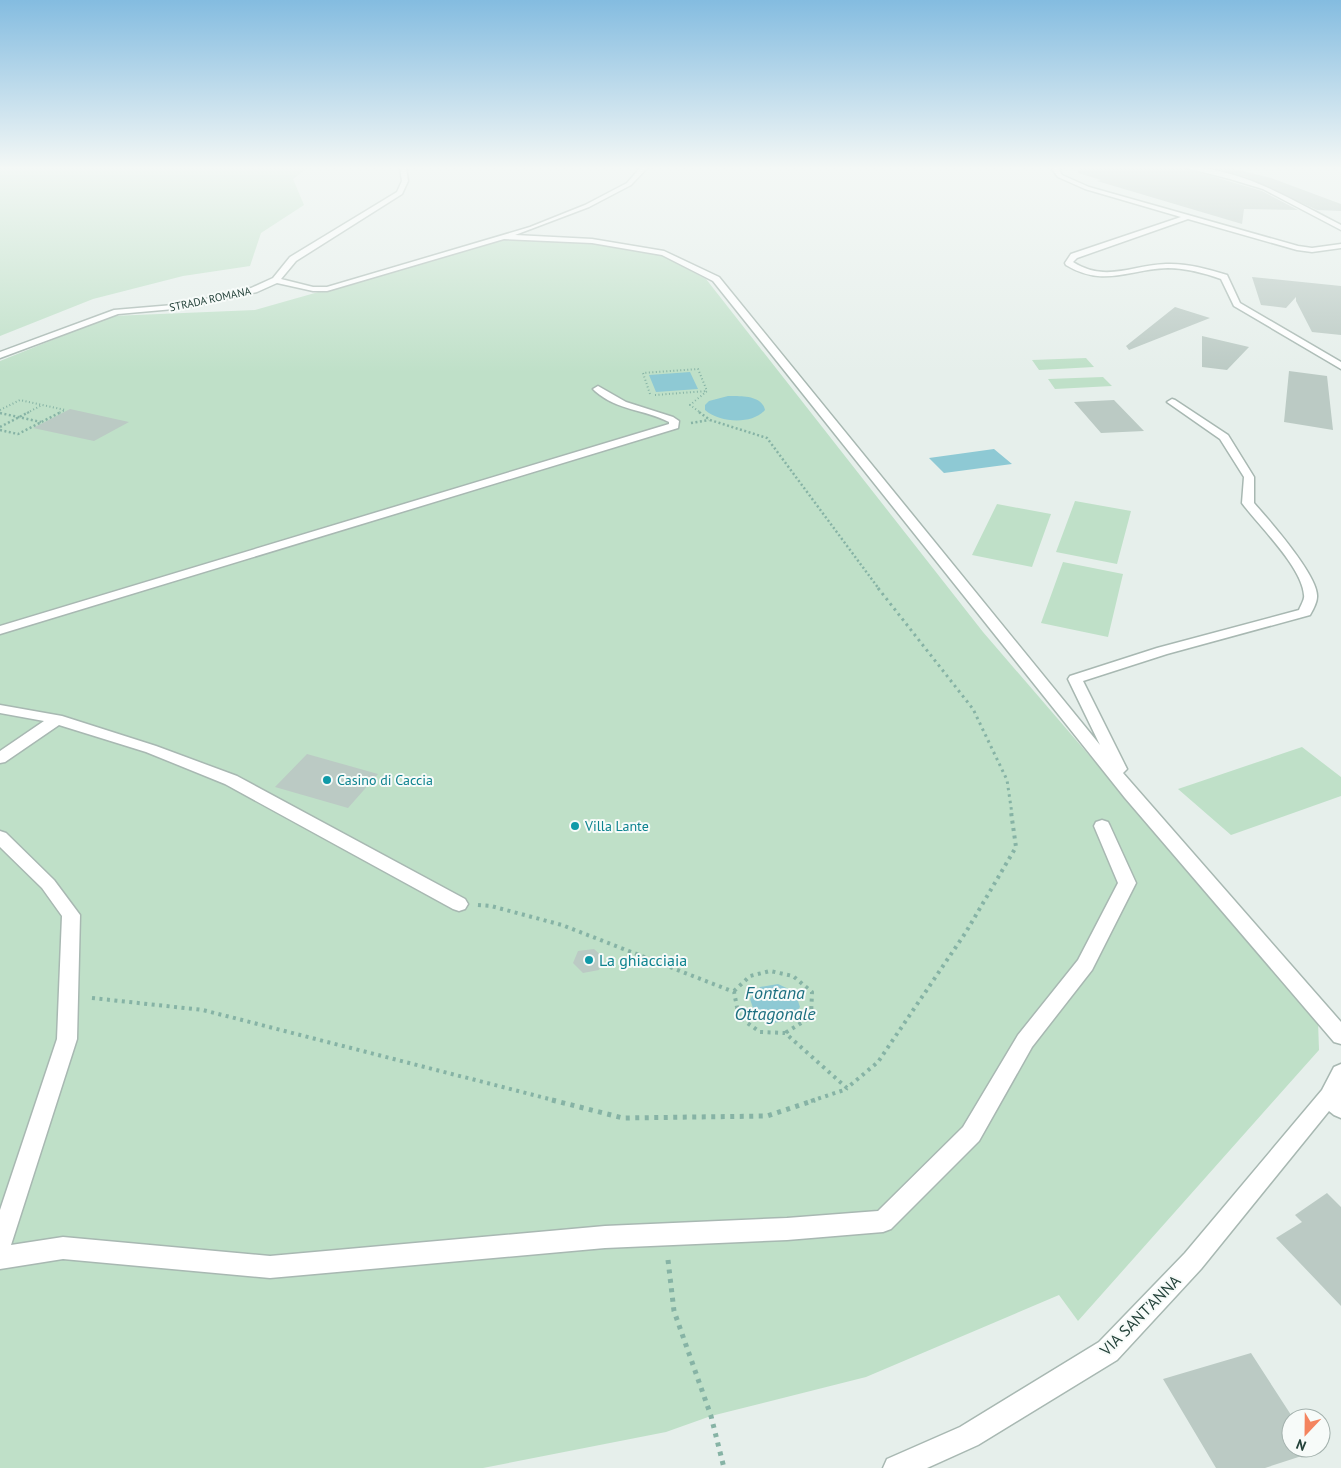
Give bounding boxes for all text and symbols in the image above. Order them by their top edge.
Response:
street label: STRADA ROMANA [168,283,253,314]
place label: Casino di Caccia [337,771,433,789]
marker: Casino di Caccia [321,774,333,786]
place label: Villa Lante [584,817,649,835]
marker: Villa Lante [569,820,581,832]
place label: La ghiacciaia [599,950,687,970]
marker: La ghiacciaia [583,954,595,966]
water label: Fontana Ottagonale [734,981,816,1025]
street label: VIA SANT'ANNA [1095,1270,1185,1360]
north arrow [1281,1408,1331,1458]
text: N [1293,1435,1309,1455]

